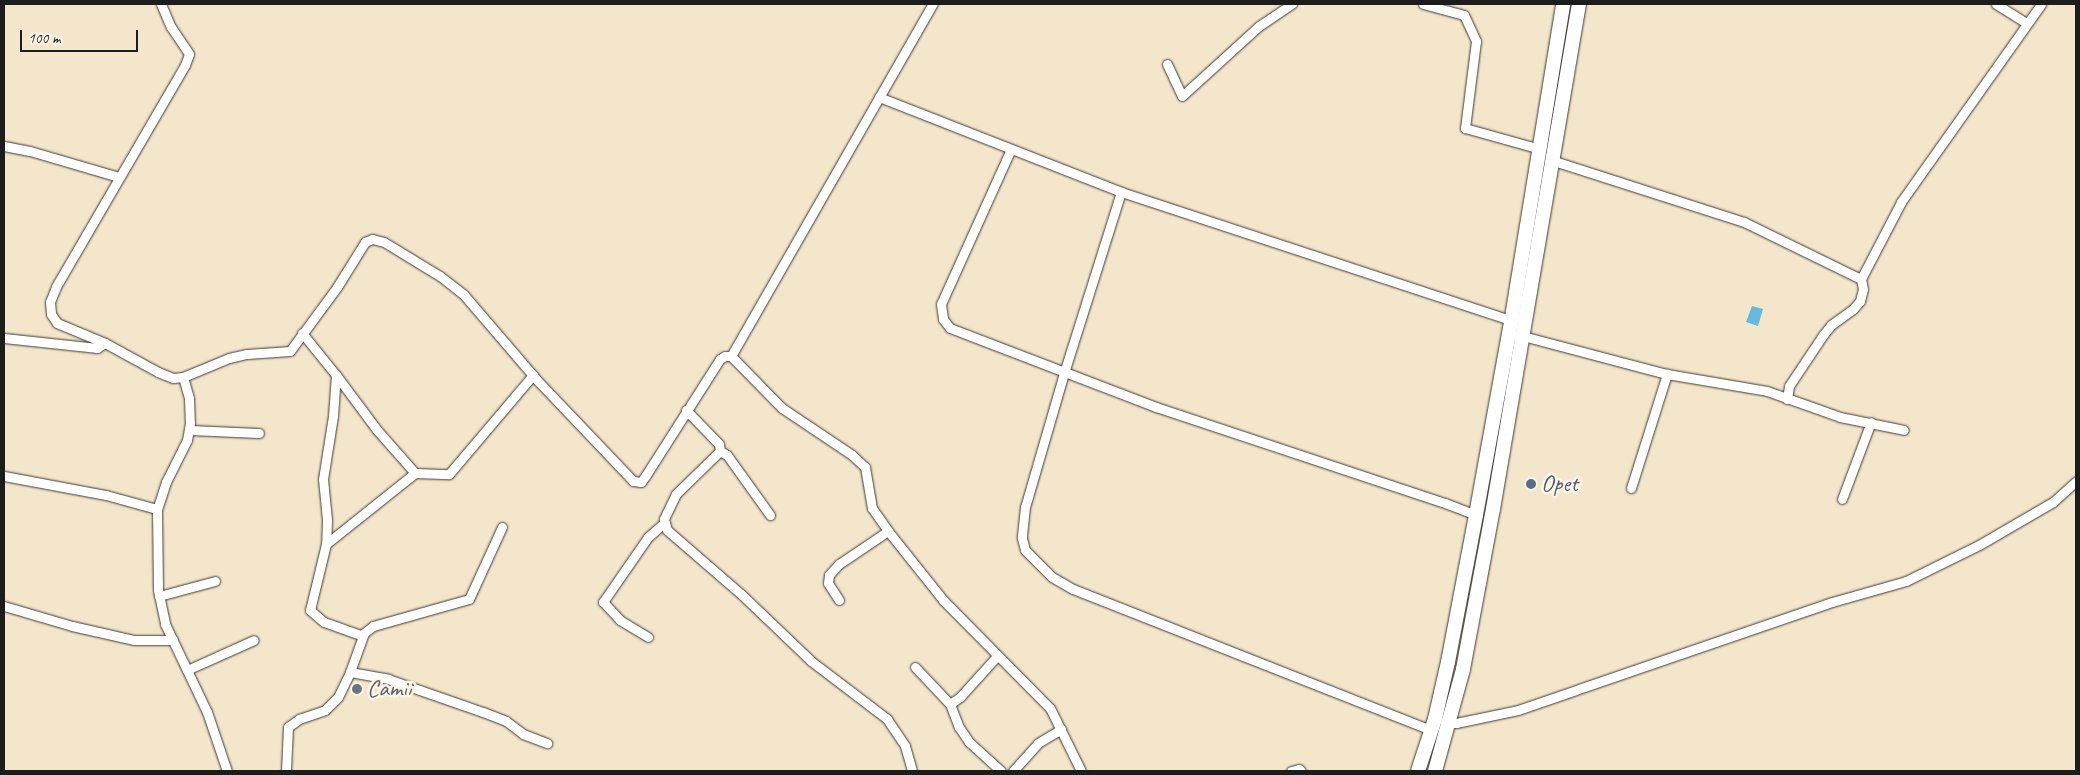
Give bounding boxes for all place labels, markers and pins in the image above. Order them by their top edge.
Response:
place label: Opet [1541,470,1578,498]
marker: Opet [1525,478,1537,490]
place label: Camii [367,675,411,703]
marker: Camii [351,683,363,695]

